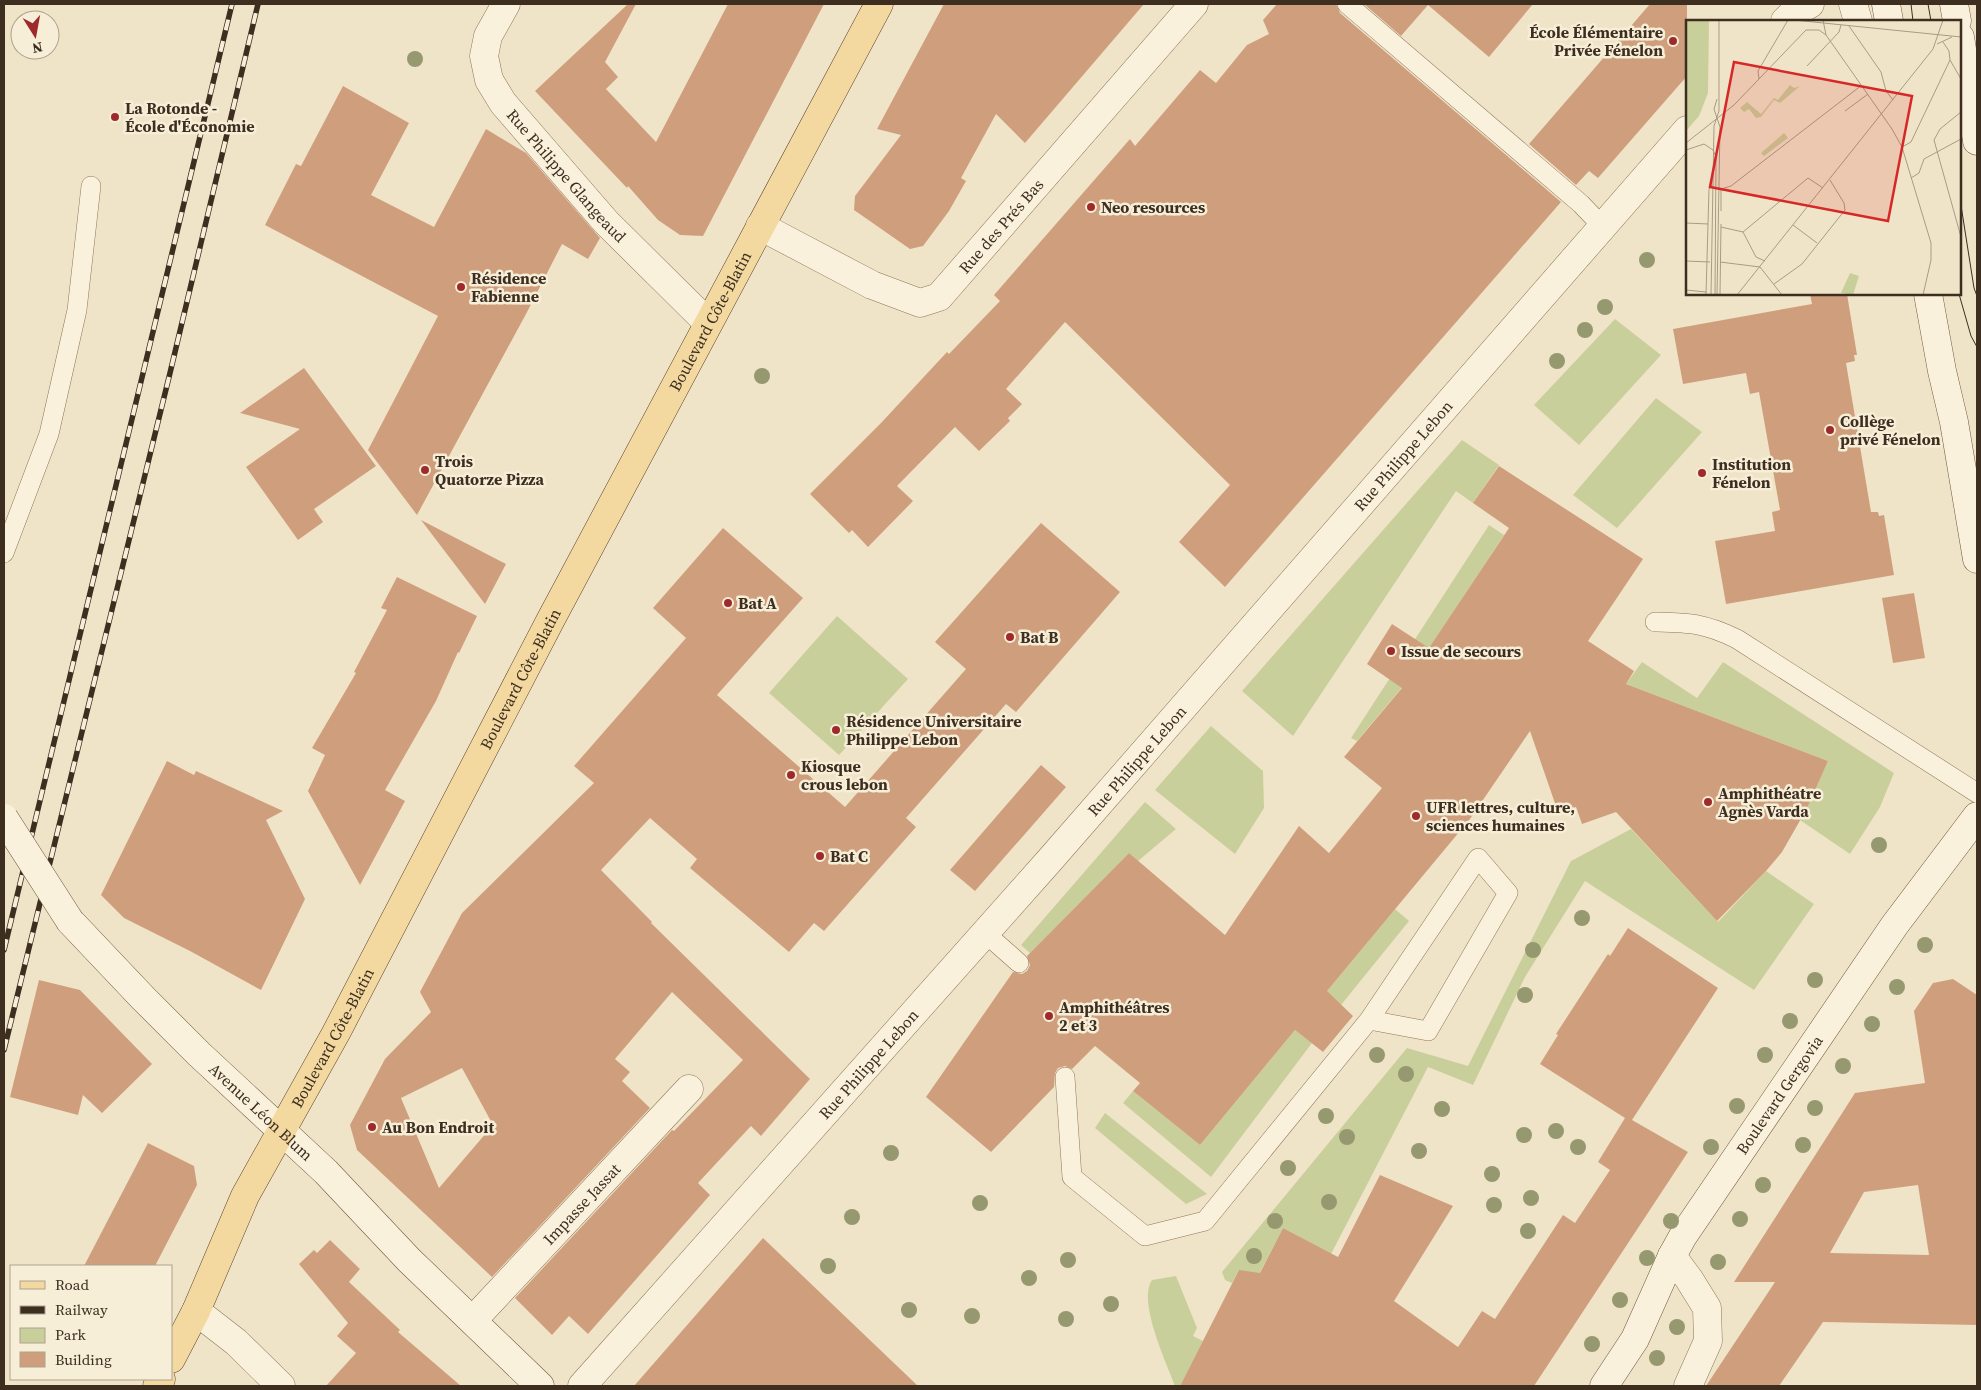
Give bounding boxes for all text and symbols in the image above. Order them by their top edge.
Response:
north arrow [10,10,60,60]
inset map [1686,20,1961,295]
place label: École Élémentaire Privée Fénelon [1529,21,1663,61]
marker: École Élémentaire Privée Fénelon [1667,35,1679,47]
text: N [31,37,44,59]
place label: La Rotonde - École d'Économie [125,97,255,137]
street label: Rue Philippe Glangeaud [502,104,631,247]
marker: La Rotonde - École d'Économie [109,111,121,123]
street label: Rue des Prés Bas [953,174,1048,278]
place label: Neo resources [1101,196,1205,218]
marker: Neo resources [1085,201,1097,213]
street label: Boulevard Côte-Blatin [664,247,756,395]
place label: Résidence Fabienne [471,267,546,307]
marker: Résidence Fabienne [455,281,467,293]
street label: Rue Philippe Lebon [1349,395,1458,515]
place label: Collège privé Fénelon [1840,410,1941,450]
marker: Collège privé Fénelon [1824,424,1836,436]
place label: Trois Quatorze Pizza [435,450,545,490]
place label: Institution Fénelon [1712,453,1791,493]
marker: Trois Quatorze Pizza [419,464,431,476]
marker: Institution Fénelon [1696,467,1708,479]
place label: Bat A [738,592,777,614]
marker: Bat A [722,597,734,609]
street label: Boulevard Côte-Blatin [474,604,566,753]
place label: Bat B [1020,626,1059,648]
marker: Bat B [1004,631,1016,643]
place label: Issue de secours [1401,640,1521,662]
marker: Issue de secours [1385,645,1397,657]
street label: Rue Philippe Lebon [1082,700,1191,821]
place label: Résidence Universitaire Philippe Lebon [846,710,1022,750]
marker: Résidence Universitaire Philippe Lebon [830,724,842,736]
place label: Kiosque crous lebon [801,755,888,795]
marker: Kiosque crous lebon [785,769,797,781]
place label: Amphithéatre Agnès Varda [1718,782,1821,822]
place label: UFR lettres, culture, sciences humaines [1426,796,1575,836]
marker: Amphithéatre Agnès Varda [1702,796,1714,808]
marker: UFR lettres, culture, sciences humaines [1410,810,1422,822]
place label: Bat C [830,845,868,867]
marker: Bat C [814,850,826,862]
street label: Boulevard Côte-Blatin [286,964,379,1111]
place label: Amphithéâtres 2 et 3 [1059,996,1170,1036]
street label: Rue Philippe Lebon [814,1004,923,1124]
marker: Amphithéâtres 2 et 3 [1043,1010,1055,1022]
street label: Boulevard Gergovia [1731,1030,1828,1159]
street label: Avenue Léon Blum [204,1058,318,1165]
place label: Au Bon Endroit [382,1116,494,1138]
marker: Au Bon Endroit [366,1121,378,1133]
street label: Impasse Jassat [538,1158,626,1250]
legend [10,1265,172,1380]
text: Road [55,1274,89,1295]
text: Railway [55,1299,108,1320]
text: Park [55,1324,87,1345]
text: Building [55,1349,112,1370]

